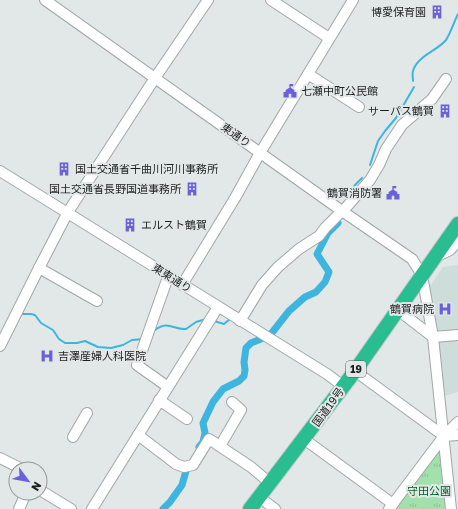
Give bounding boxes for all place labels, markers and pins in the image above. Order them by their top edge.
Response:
building icon: 博愛保育園 [429,4,445,20]
place label: 博愛保育園 [371,5,426,18]
public building icon: 七瀬中町公民館 [282,83,298,99]
place label: 七瀬中町公民館 [301,84,378,97]
building icon: サーパス鶴賀 [437,103,453,119]
place label: サーパス鶴賀 [368,104,434,117]
building icon: 国土交通省千曲川河川事務所 [56,161,72,177]
place label: 国土交通省千曲川河川事務所 [75,162,219,175]
building icon: 国土交通省長野国道事務所 [184,181,200,197]
place label: 国土交通省長野国道事務所 [49,182,182,195]
public building icon: 鶴賀消防署 [385,185,401,201]
place label: 鶴賀消防署 [327,186,382,199]
building icon: エルスト鶴賀 [122,217,138,233]
place label: エルスト鶴賀 [141,218,207,231]
hospital icon: 鶴賀病院 [437,301,453,317]
place label: 鶴賀病院 [390,302,434,315]
hospital icon: 吉澤産婦人科医院 [39,348,55,364]
place label: 吉澤産婦人科医院 [58,349,146,362]

